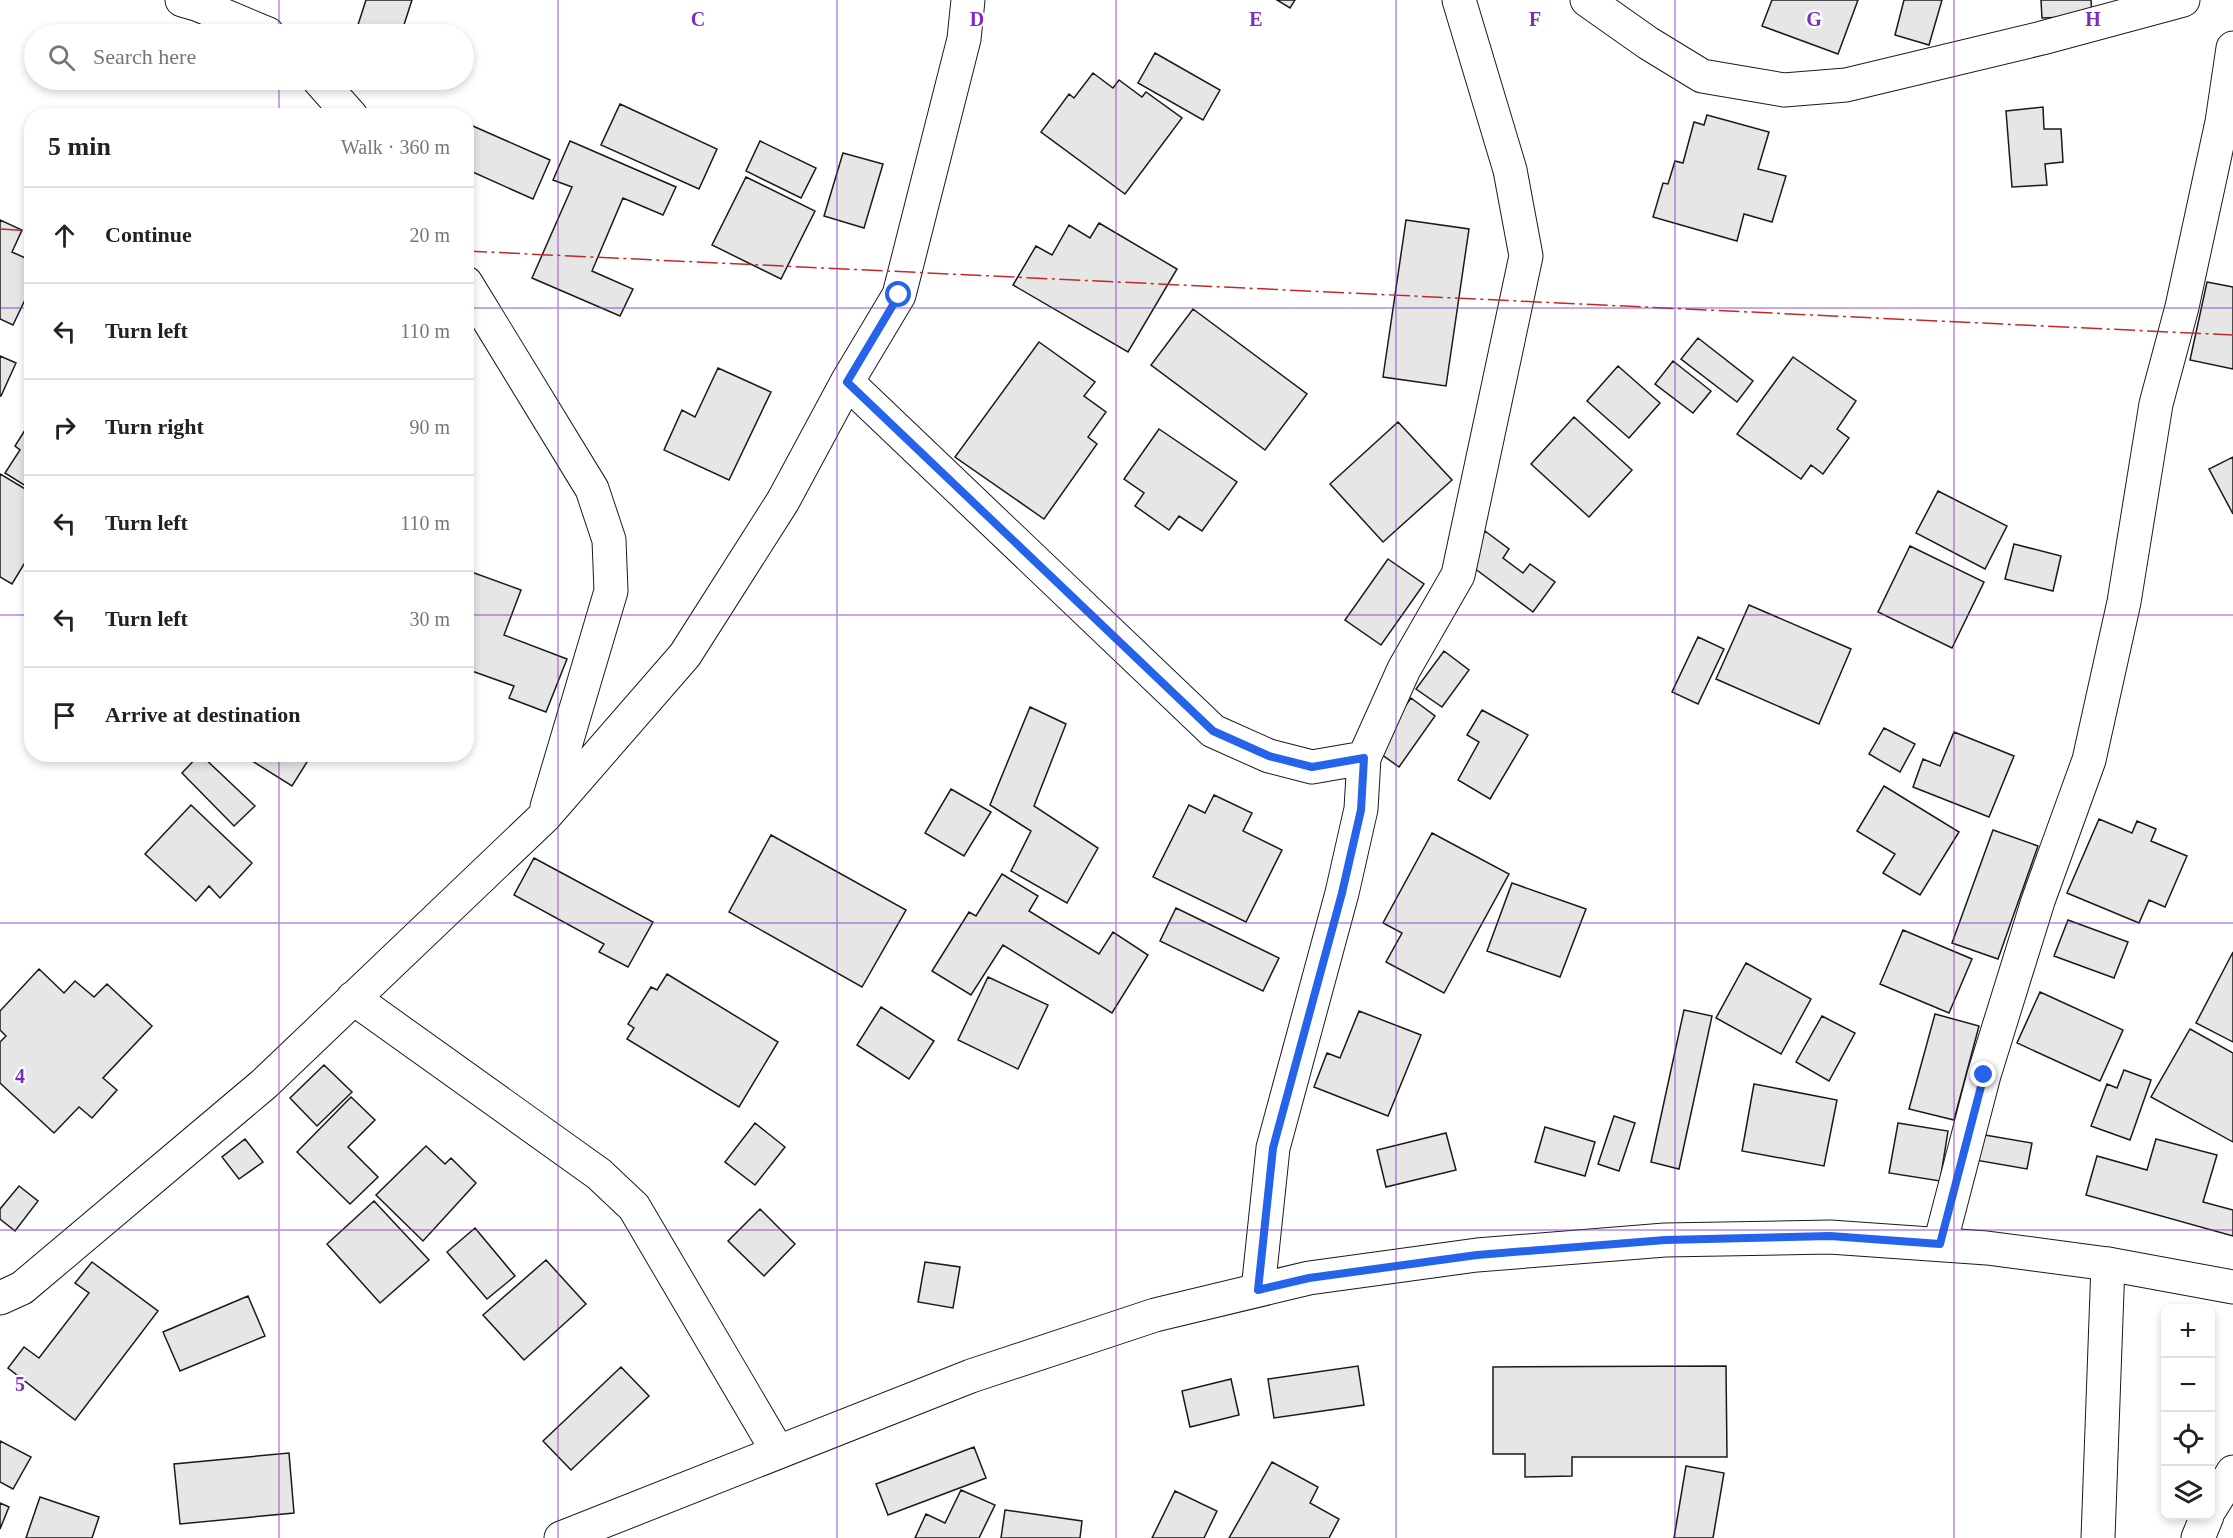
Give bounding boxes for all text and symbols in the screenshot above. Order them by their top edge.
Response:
text: C [691,8,705,30]
text: D [970,8,984,30]
text: E [1249,8,1263,30]
text: F [1529,8,1541,30]
text: G [1806,8,1822,30]
text: H [2085,8,2101,30]
search box [24,24,474,90]
icon: search [45,41,78,74]
text: Search here [93,44,196,69]
text: 5 min [48,132,111,161]
text: Walk · 360 m [341,136,450,158]
icon: ahead [48,219,81,252]
text: Continue [105,222,192,247]
text: 20 m [409,224,450,246]
route start [885,281,911,307]
icon: left [48,315,81,348]
text: Turn left [105,318,188,343]
text: 110 m [400,320,450,342]
icon: right [48,411,81,444]
text: Turn right [105,414,204,439]
text: 90 m [409,416,450,438]
icon: left [48,507,81,540]
text: Turn left [105,510,188,535]
text: 110 m [400,512,450,534]
icon: left [48,603,81,636]
text: Turn left [105,606,188,631]
text: 30 m [409,608,450,630]
icon: arrive [48,699,81,732]
text: Arrive at destination [105,702,301,727]
route end [1970,1061,1996,1087]
text: 4 [15,1065,25,1087]
map controls [2161,1304,2215,1520]
button: + [2161,1304,2215,1358]
button: − [2161,1358,2215,1412]
text: 5 [15,1373,25,1395]
button: locate [2161,1412,2215,1466]
button: layers [2161,1466,2215,1520]

